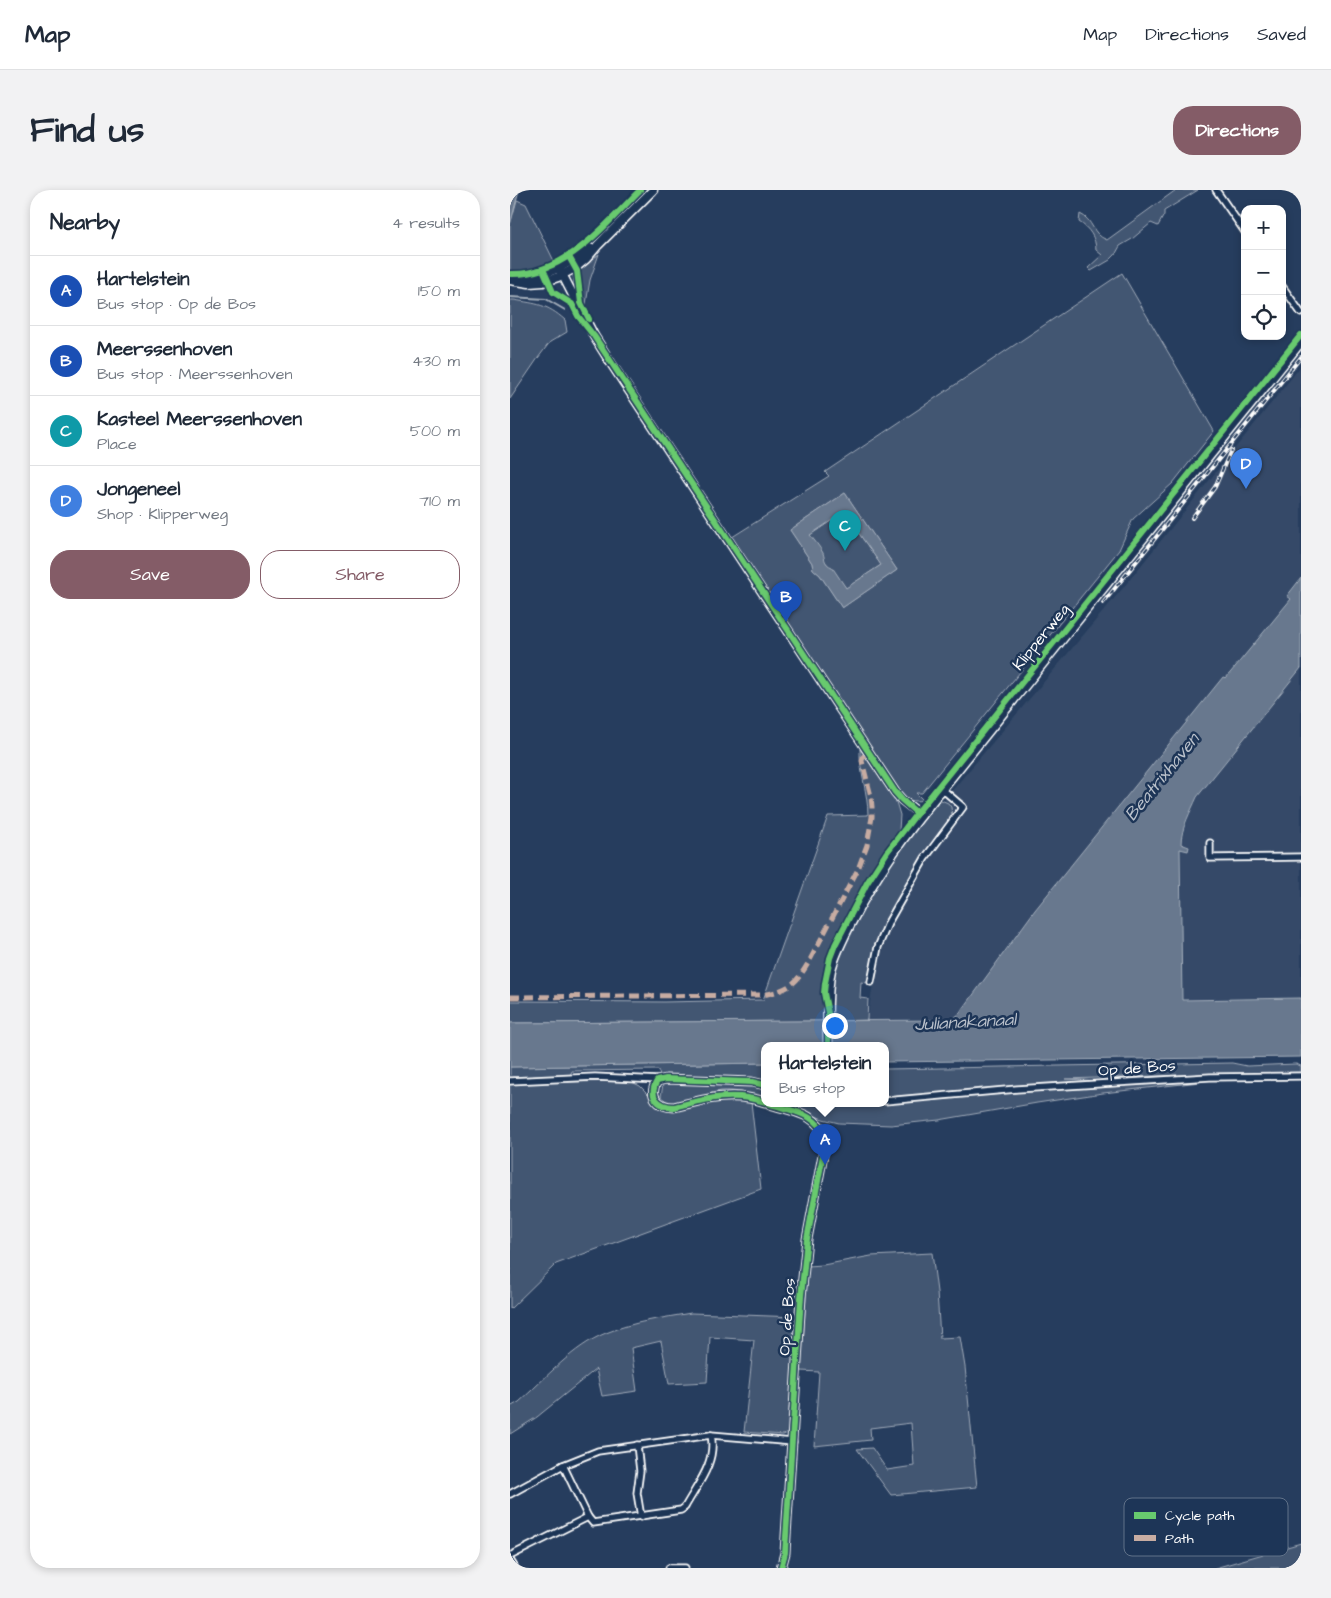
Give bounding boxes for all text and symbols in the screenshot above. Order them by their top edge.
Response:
text: Map [25,18,70,52]
text: Map [1083,22,1117,47]
text: Directions [1145,22,1229,47]
text: Saved [1257,22,1306,47]
text: Find us [30,106,144,155]
button: Directions [1173,106,1301,155]
map controls [1241,205,1286,340]
button: + [1241,205,1286,250]
text: Nearby [50,208,120,237]
text: 4 results [392,212,460,234]
button: − [1241,250,1286,295]
text: Hartelstein [97,266,189,293]
text: A [61,280,71,302]
text: 150 m [418,280,460,302]
text: Bus stop · Op de Bos [97,293,256,315]
button: locate [1241,295,1286,340]
text: Meerssenhoven [97,336,232,363]
text: B [60,350,72,372]
text: 430 m [412,350,460,372]
text: Bus stop · Meerssenhoven [97,363,292,385]
text: Kasteel Meerssenhoven [97,406,302,433]
text: C [60,420,72,442]
text: 500 m [410,420,460,442]
text: Place [97,433,137,455]
pin: D [1230,448,1262,489]
text: Jongeneel [97,476,180,503]
text: D [61,490,71,512]
text: 710 m [419,490,460,512]
text: Shop · Klipperweg [97,503,228,525]
pin: C [829,510,861,551]
button: Save [50,550,250,599]
button: Share [260,550,460,599]
pin: B [770,581,802,622]
street label: Klipperweg [1007,599,1075,676]
water label: Beatrixhaven [1119,726,1206,826]
water label: Julianakanaal [913,1007,1019,1037]
your location [822,1013,848,1039]
popup [761,1042,889,1107]
text: Hartelstein [779,1050,871,1077]
street label: Op de Bos [1097,1054,1177,1082]
text: Bus stop [779,1077,845,1099]
pin: A [809,1124,841,1165]
street label: Op de Bos [773,1277,801,1357]
legend [1124,1498,1288,1556]
text: Cycle path [1165,1506,1234,1526]
text: Path [1165,1529,1194,1549]

